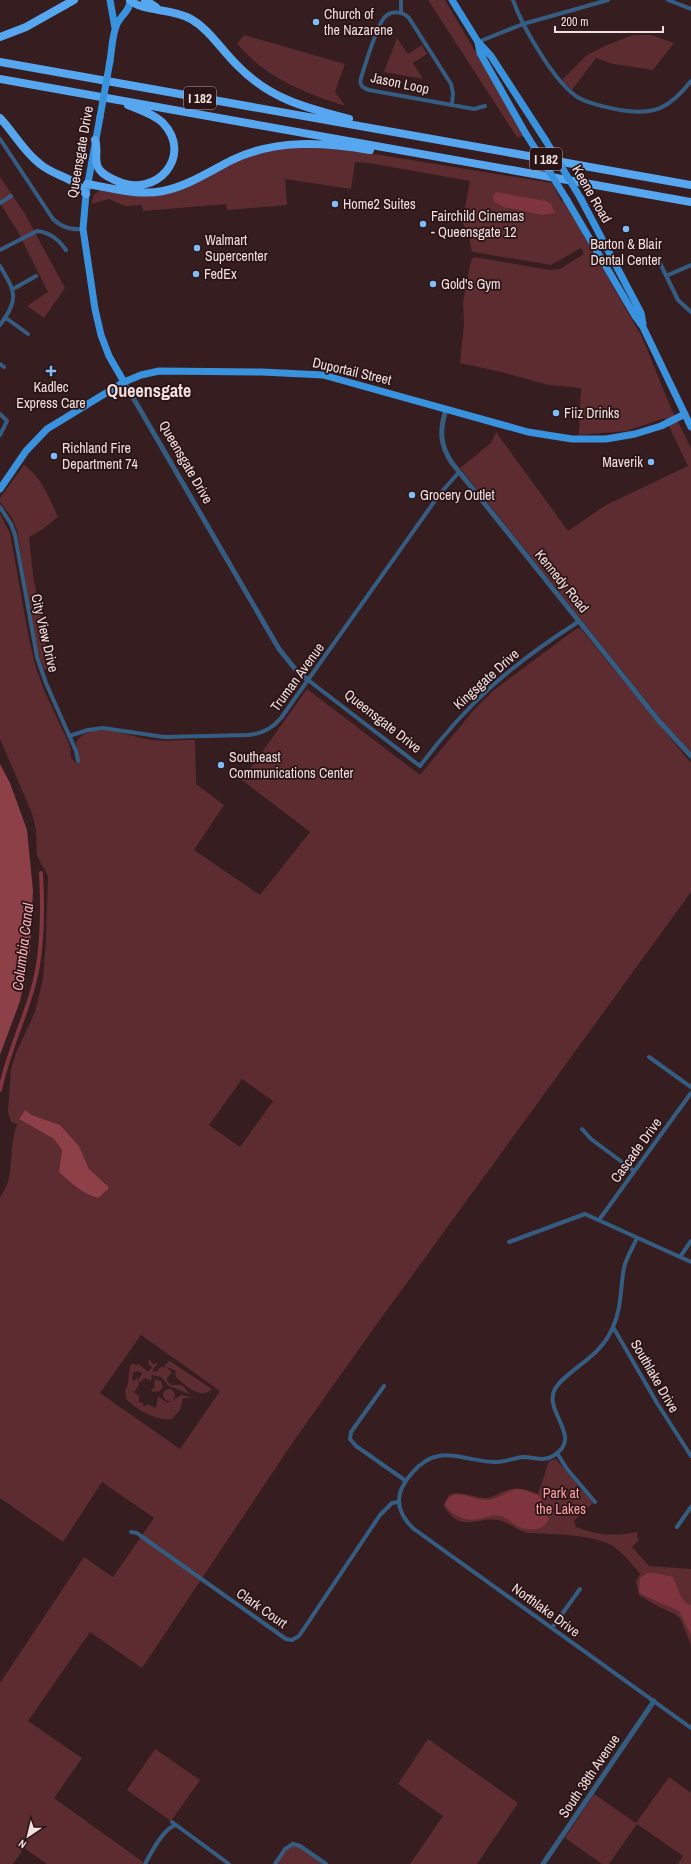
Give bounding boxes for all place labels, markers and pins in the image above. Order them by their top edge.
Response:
place label: Church of the Nazarene [324,5,393,39]
marker: Church of the Nazarene [311,17,321,27]
place label: Home2 Suites [343,195,416,213]
marker: Home2 Suites [330,199,340,209]
place label: Fairchild Cinemas - Queensgate 12 [431,207,524,241]
marker: Fairchild Cinemas - Queensgate 12 [418,219,428,229]
marker: Barton & Blair Dental Center [621,224,631,234]
place label: Walmart Supercenter [205,231,268,265]
place label: Barton & Blair Dental Center [590,235,662,269]
marker: Walmart Supercenter [192,243,202,253]
place label: FedEx [204,265,237,283]
marker: FedEx [191,269,201,279]
place label: Gold's Gym [441,275,501,293]
marker: Gold's Gym [428,279,438,289]
marker: Kadlec Express Care [45,365,57,377]
place label: Kadlec Express Care [16,378,86,412]
place label: Fiiz Drinks [564,404,620,422]
marker: Fiiz Drinks [551,408,561,418]
place label: Richland Fire Department 74 [62,439,139,473]
marker: Richland Fire Department 74 [49,451,59,461]
place label: Maverik [602,453,643,471]
marker: Maverik [646,457,656,467]
place label: Grocery Outlet [420,486,495,504]
marker: Grocery Outlet [407,490,417,500]
place label: Southeast Communications Center [229,748,354,782]
marker: Southeast Communications Center [216,760,226,770]

